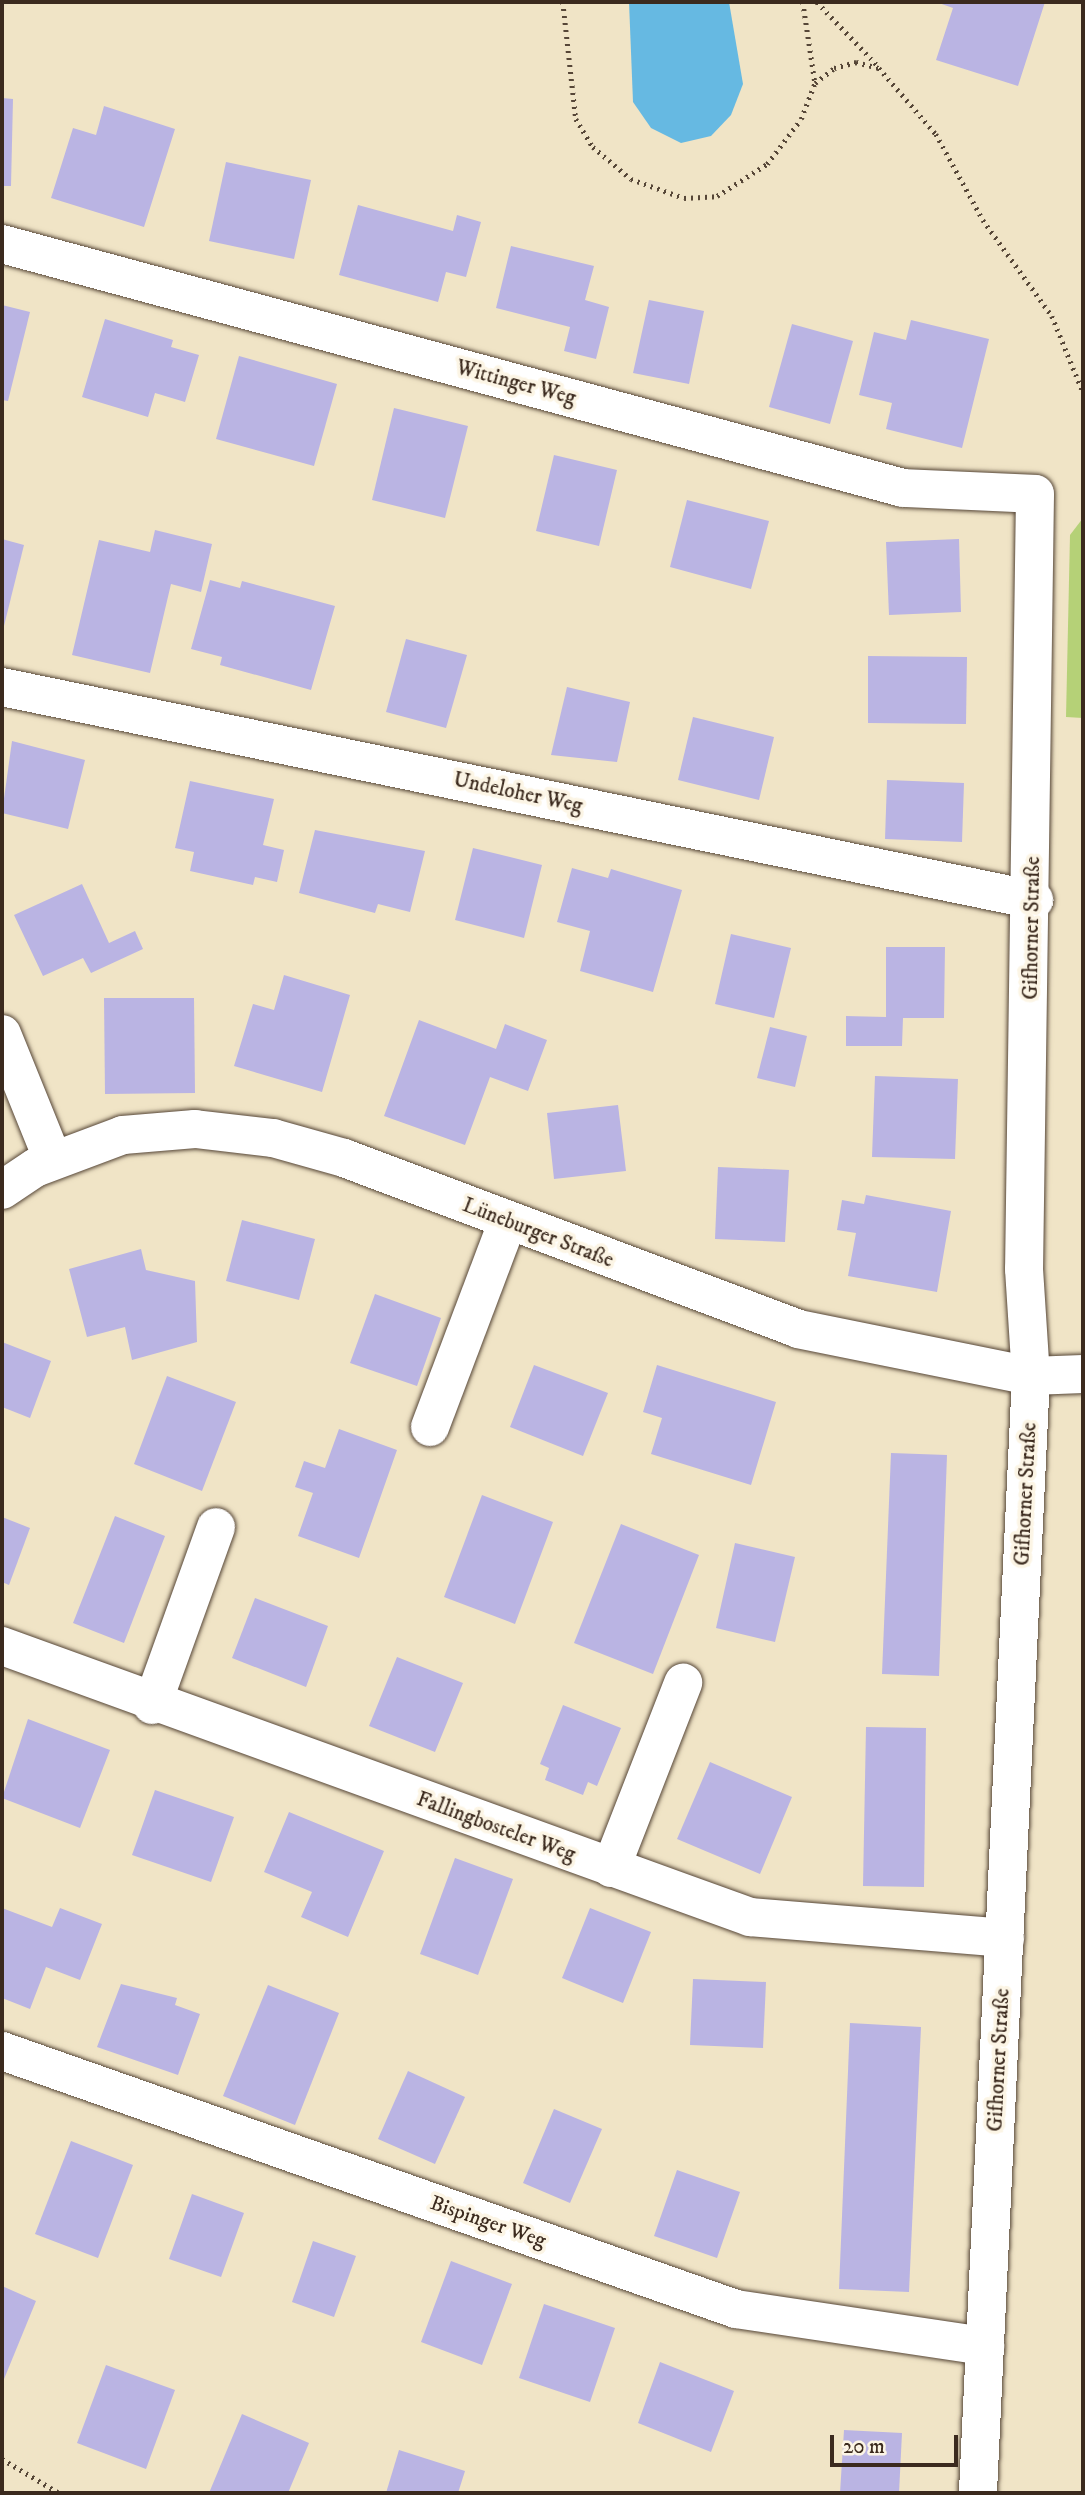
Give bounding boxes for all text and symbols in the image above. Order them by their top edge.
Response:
street label: Wittinger Weg [453,355,579,411]
street label: Undeloher Weg [451,767,585,819]
street label: Gifhorner Straße [1018,856,1046,1000]
street label: Lüneburger Straße [459,1193,617,1273]
street label: Gifhorner Straße [1010,1422,1042,1566]
street label: Fallingbosteler Weg [413,1787,579,1867]
street label: Gifhorner Straße [983,1988,1015,2132]
street label: Bispinger Weg [427,2190,549,2254]
scale bar [833,2422,961,2466]
text: 20 m [843,2434,885,2460]

